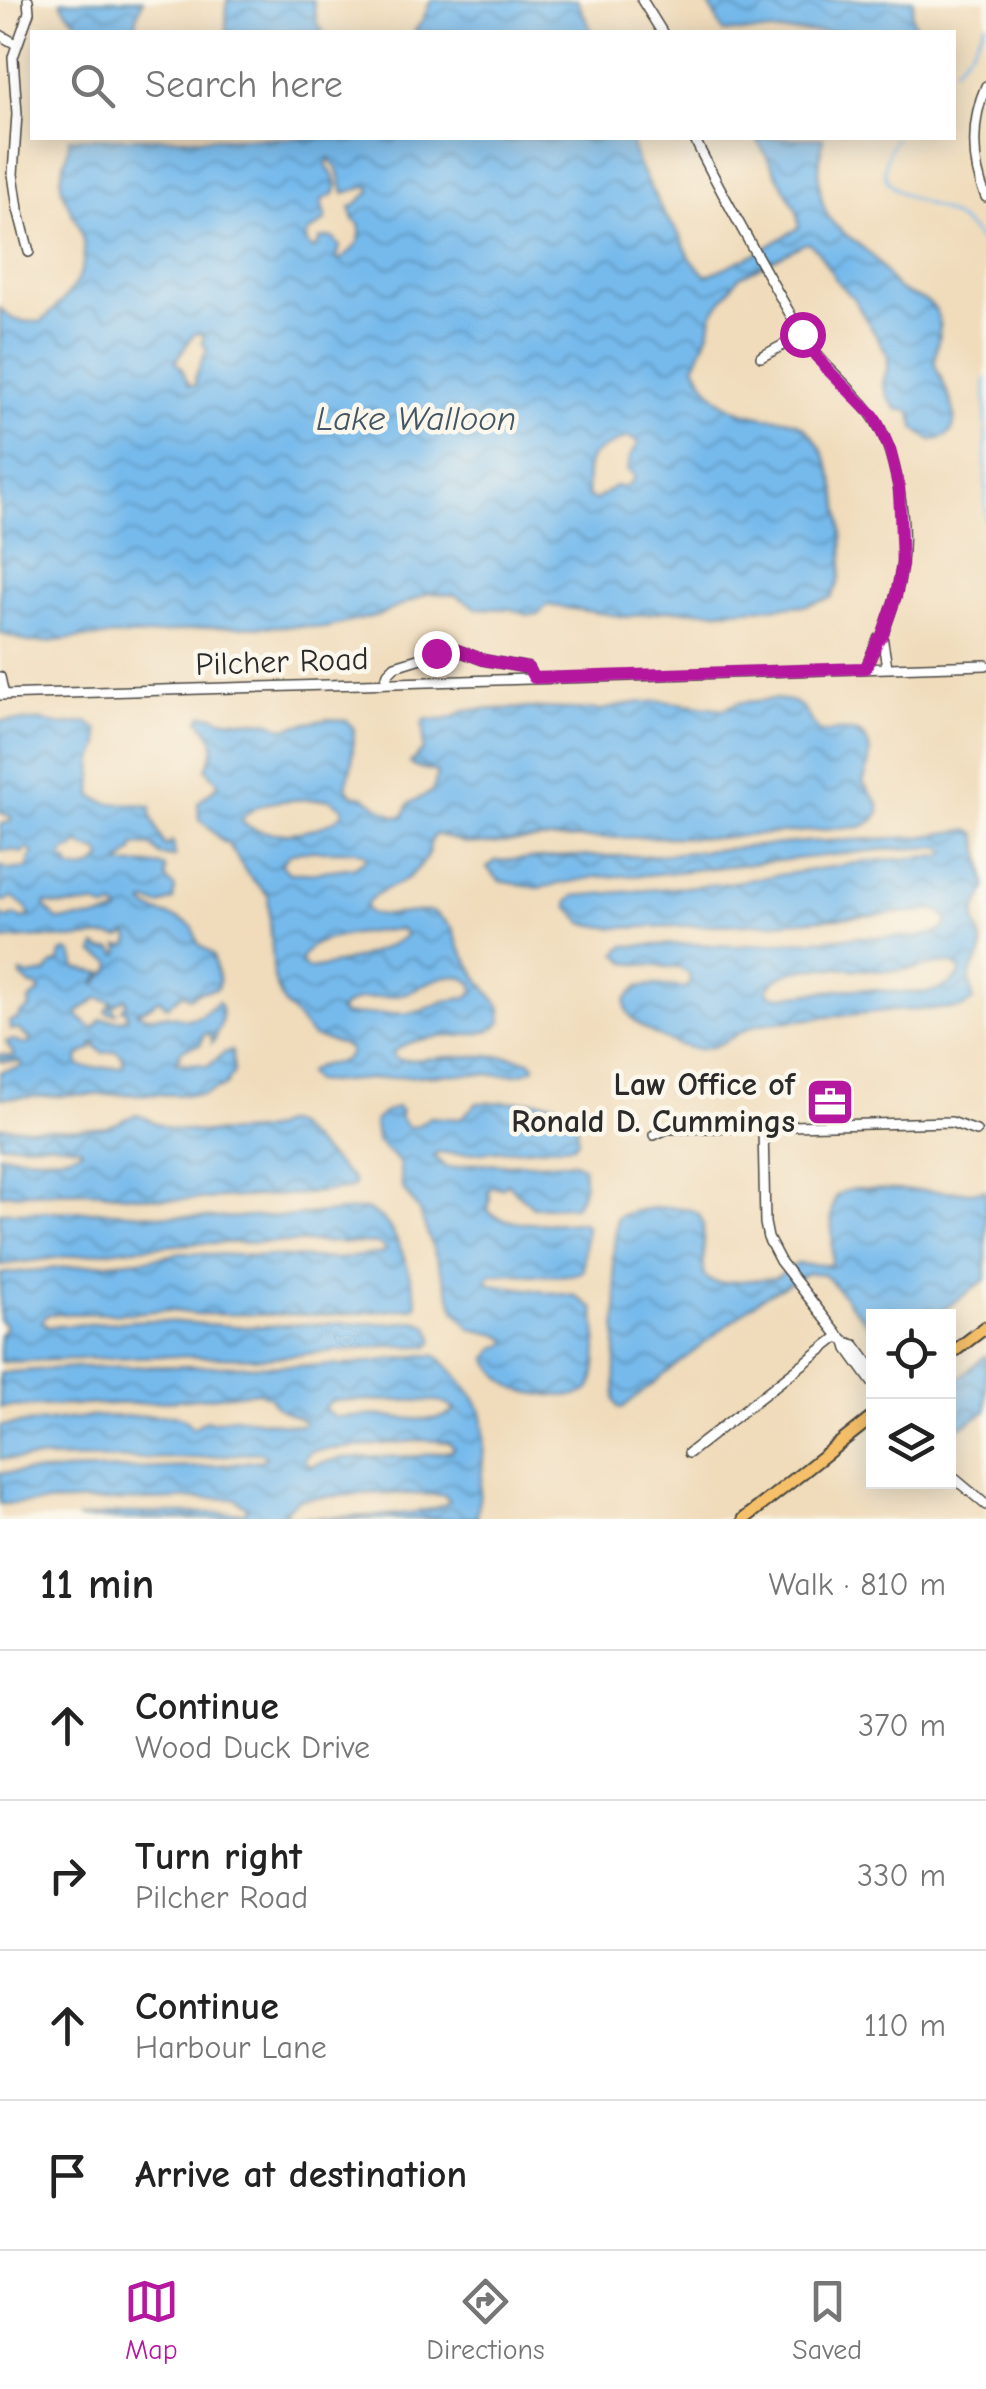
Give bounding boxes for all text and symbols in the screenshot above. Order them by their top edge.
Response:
search box [30,30,956,140]
icon: search [65,58,120,113]
text: Search here [145,63,343,107]
route start [780,312,826,358]
water label: Lake Walloon [316,398,516,439]
route end [414,631,460,677]
street label: Pilcher Road [195,640,369,683]
place label: Law Office of Ronald D. Cummings [511,1066,797,1140]
office icon: Law Office of Ronald D. Cummings [804,1076,856,1128]
map controls [866,1309,956,1489]
button: locate [866,1309,956,1399]
button: layers [866,1399,956,1489]
text: 11 min [40,1560,154,1609]
text: Walk · 810 m [769,1566,946,1603]
text: Continue [135,1685,279,1729]
icon: ahead [40,1698,95,1753]
text: 370 m [858,1707,946,1744]
text: Wood Duck Drive [135,1729,370,1766]
text: Turn right [135,1835,302,1879]
icon: right [40,1848,95,1903]
text: 330 m [857,1857,946,1894]
text: Pilcher Road [135,1879,308,1916]
text: Continue [135,1985,279,2029]
icon: ahead [40,1998,95,2053]
text: 110 m [864,2007,946,2044]
text: Harbour Lane [135,2029,327,2066]
icon: arrive [40,2148,95,2203]
text: Arrive at destination [135,2153,467,2197]
tab: Map [124,2274,179,2366]
tab: Directions [426,2274,545,2366]
tab: Saved [792,2274,862,2366]

